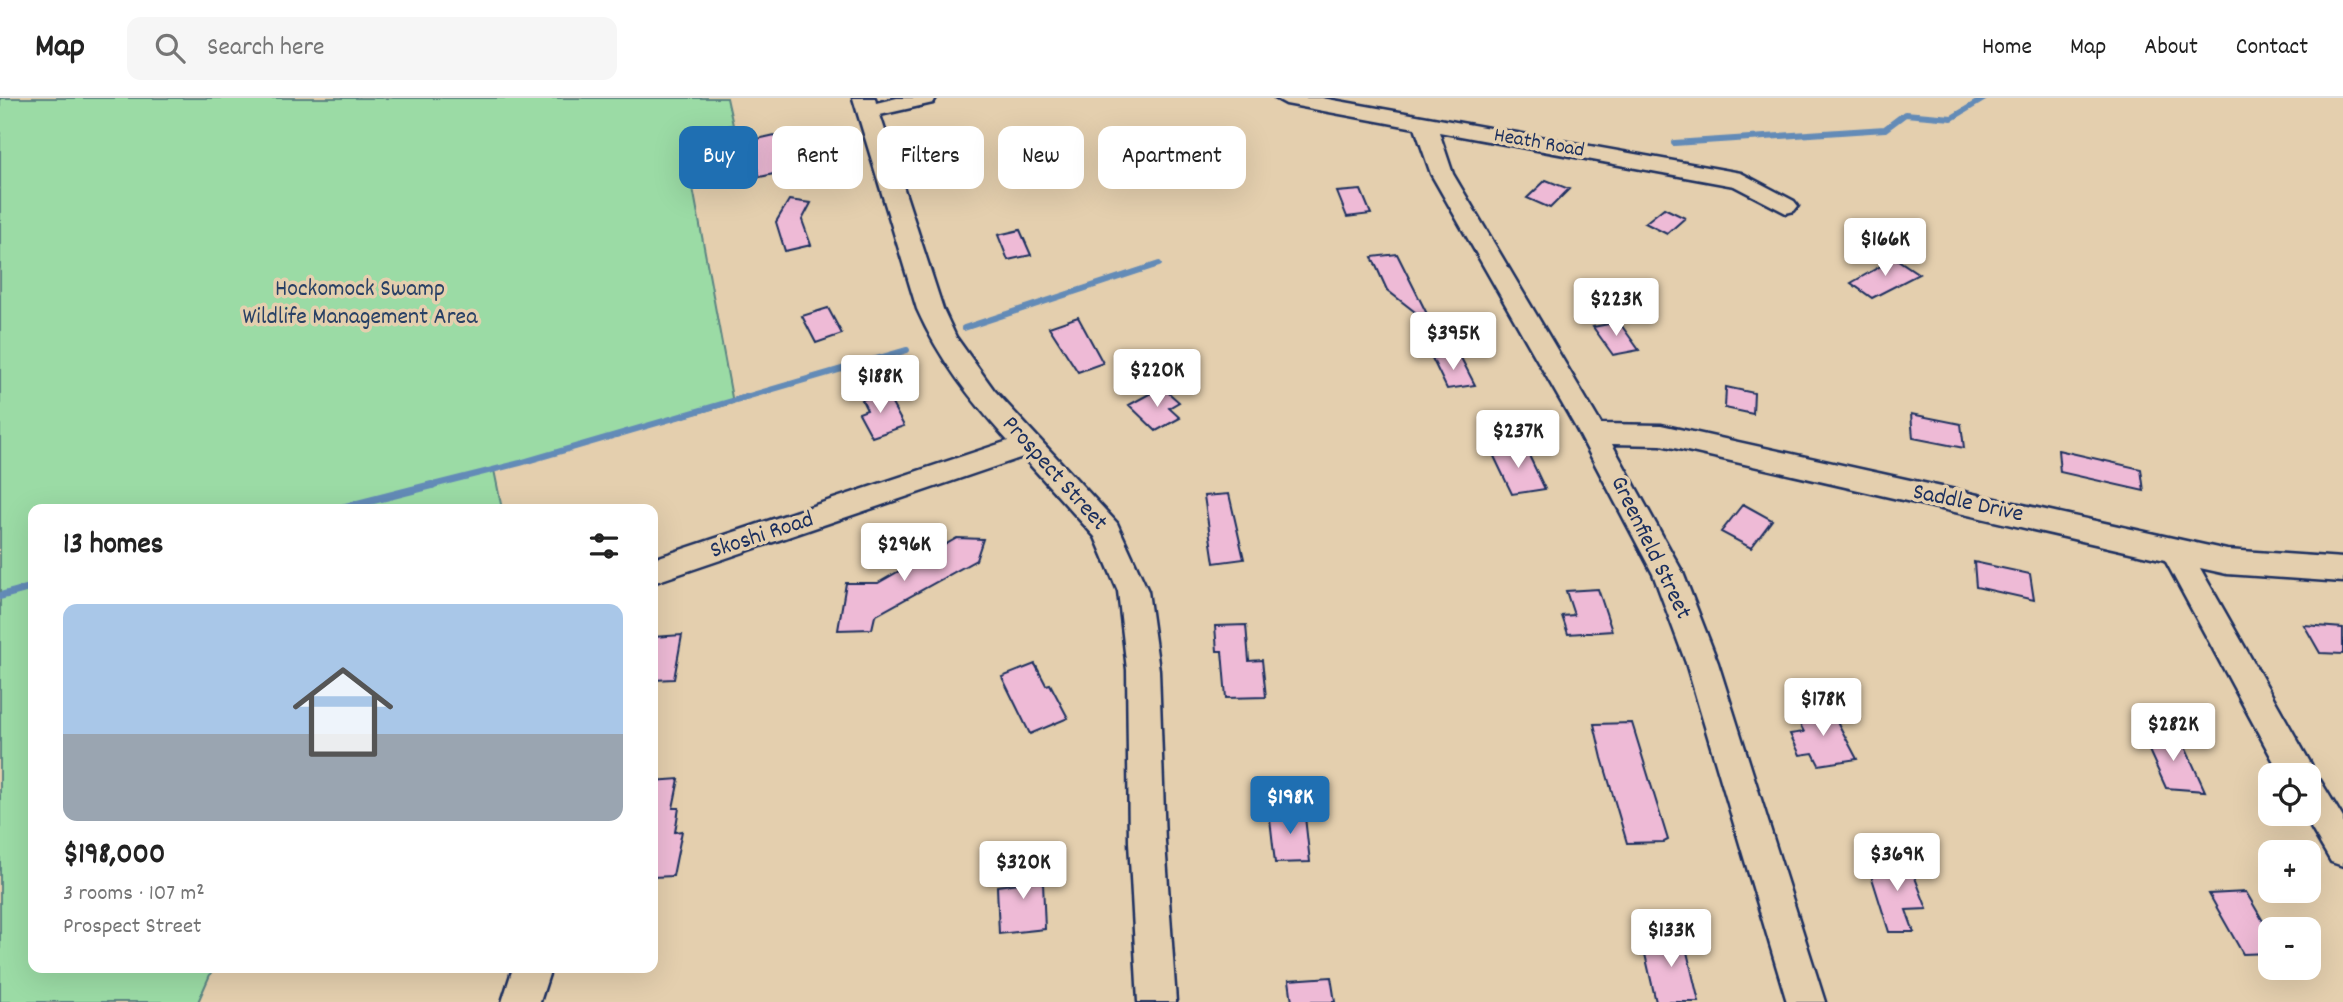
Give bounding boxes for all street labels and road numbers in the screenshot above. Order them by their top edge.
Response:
street label: Heath Road [1491,121,1587,167]
street label: Prospect Street [993,409,1115,539]
street label: Greenfield Street [1601,471,1699,626]
street label: Saddle Drive [1910,476,2026,532]
street label: Skoshi Road [706,503,818,569]

